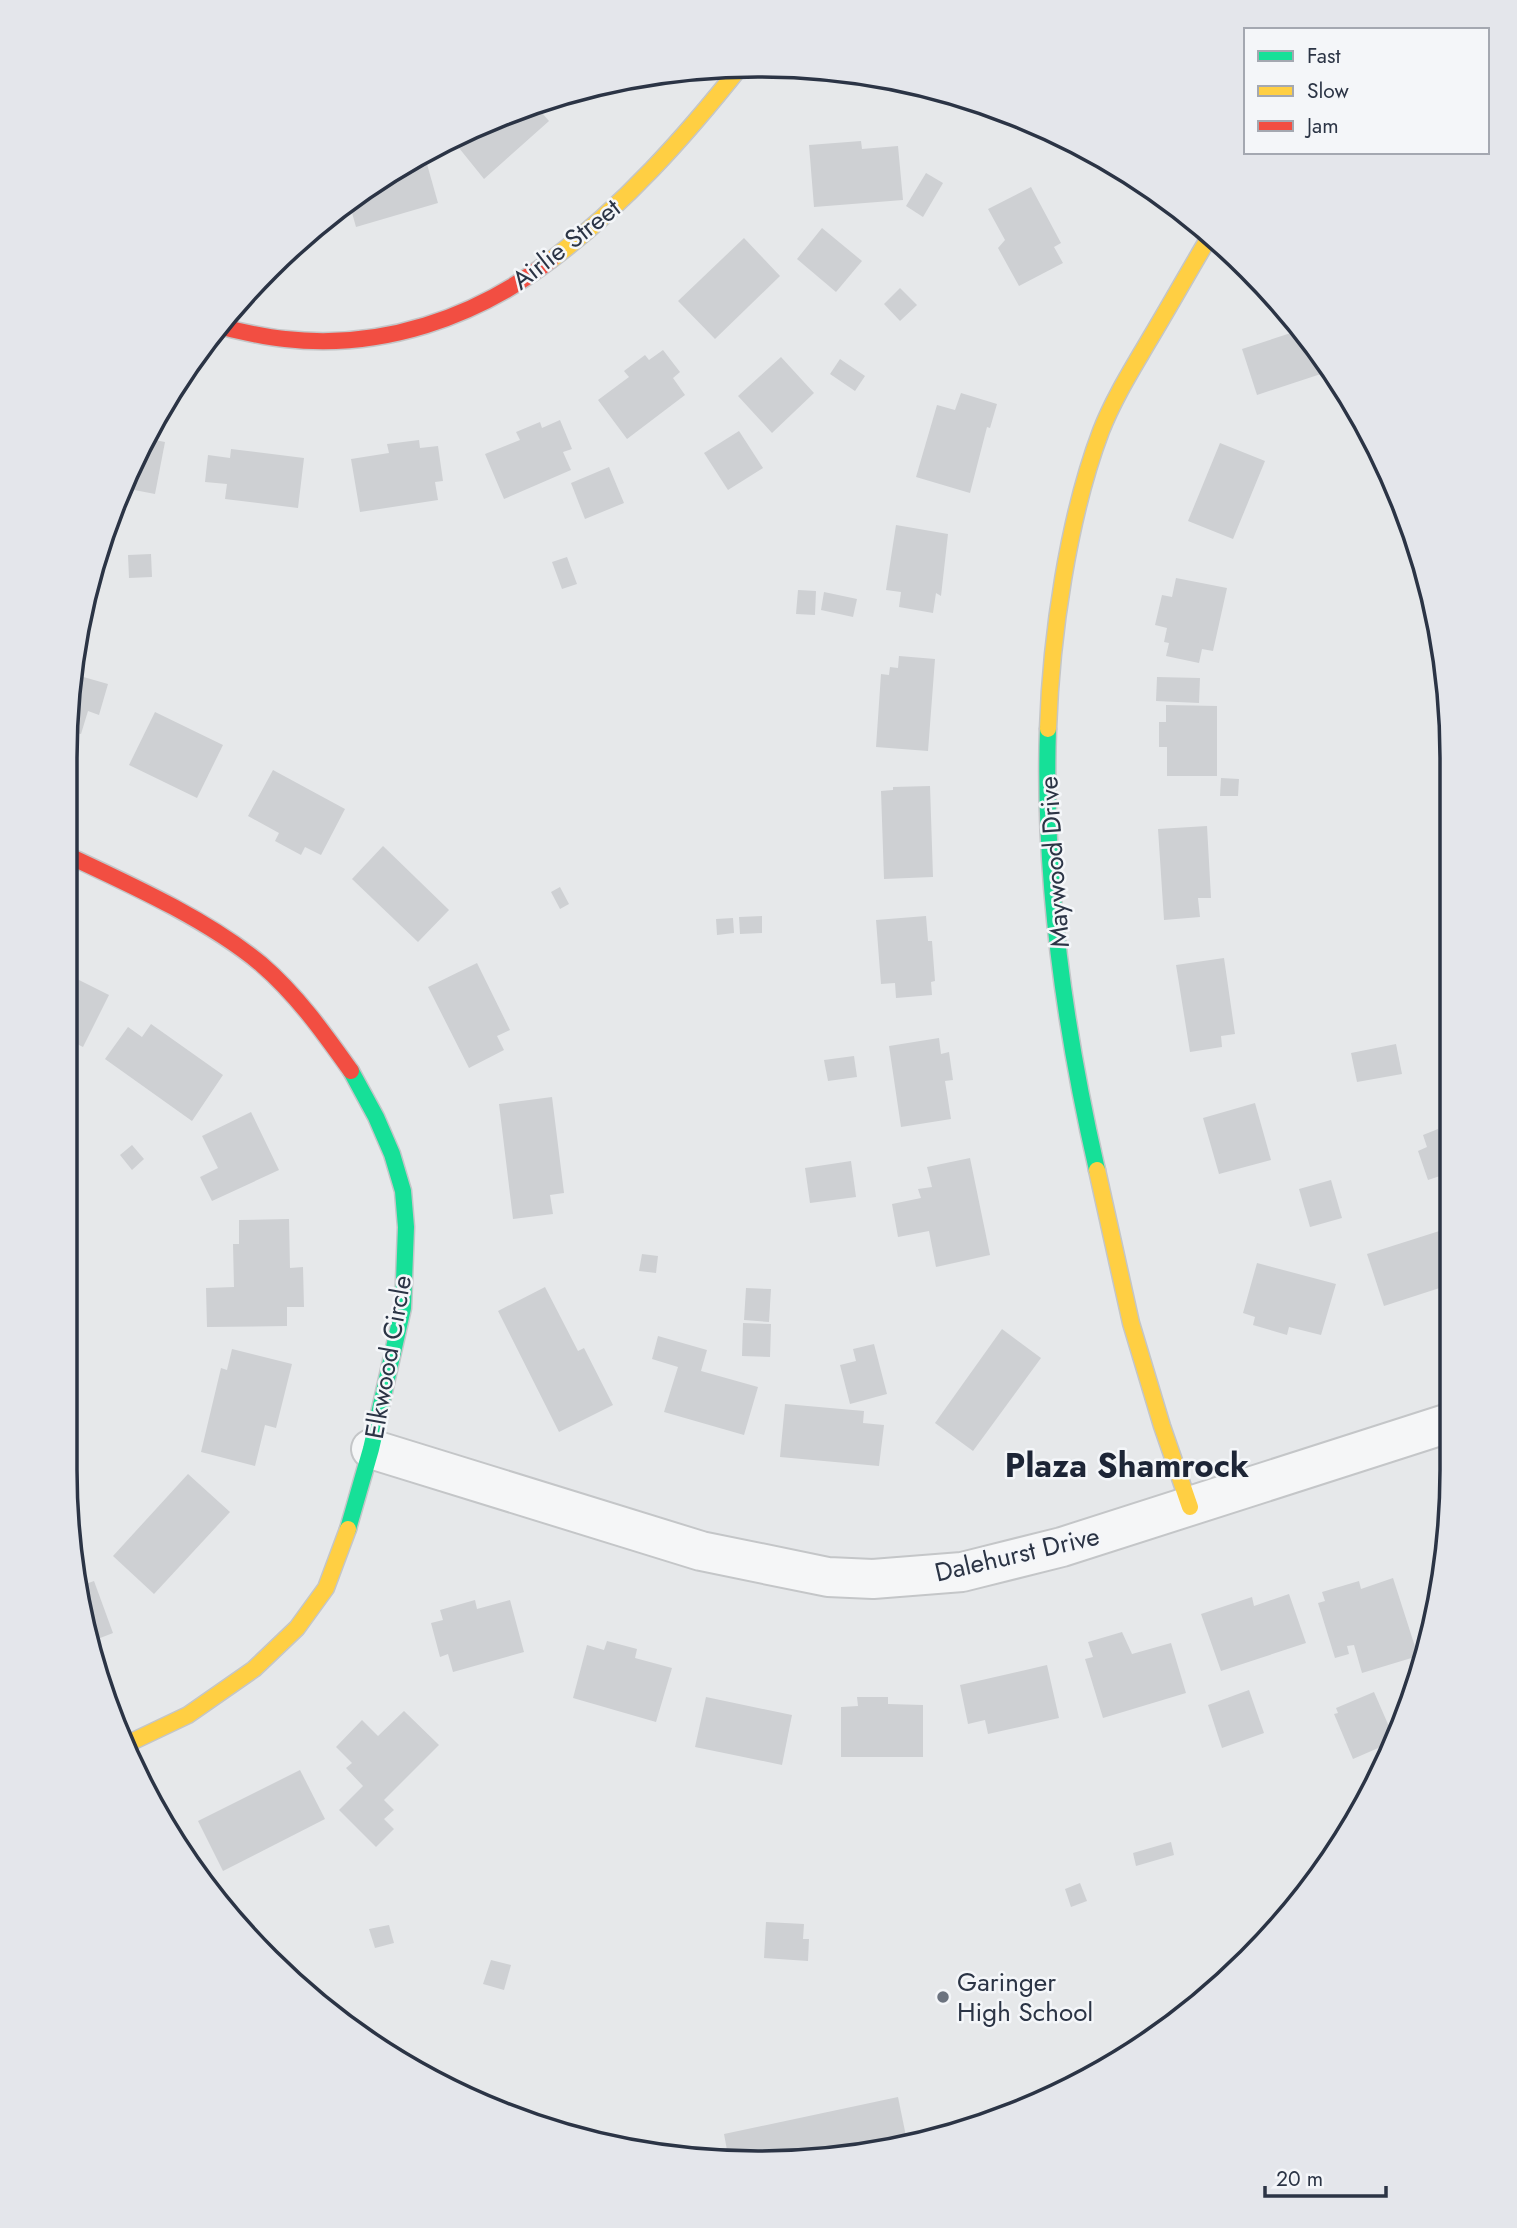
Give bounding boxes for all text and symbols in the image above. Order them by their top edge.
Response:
legend [1244,28,1489,154]
text: Fast [1307,41,1340,71]
text: Slow [1307,76,1349,106]
text: Jam [1304,111,1339,141]
street label: Airlie Street [504,189,629,299]
street label: Maywood Drive [1029,775,1079,949]
street label: Elkwood Circle [355,1272,421,1442]
district label: Plaza Shamrock [1005,1442,1249,1489]
street label: Dalehurst Drive [931,1517,1103,1591]
place label: Garinger High School [957,1963,1093,2031]
marker: Garinger High School [935,1989,951,2005]
scale bar [1265,2154,1386,2198]
text: 20 m [1276,2164,1323,2194]

